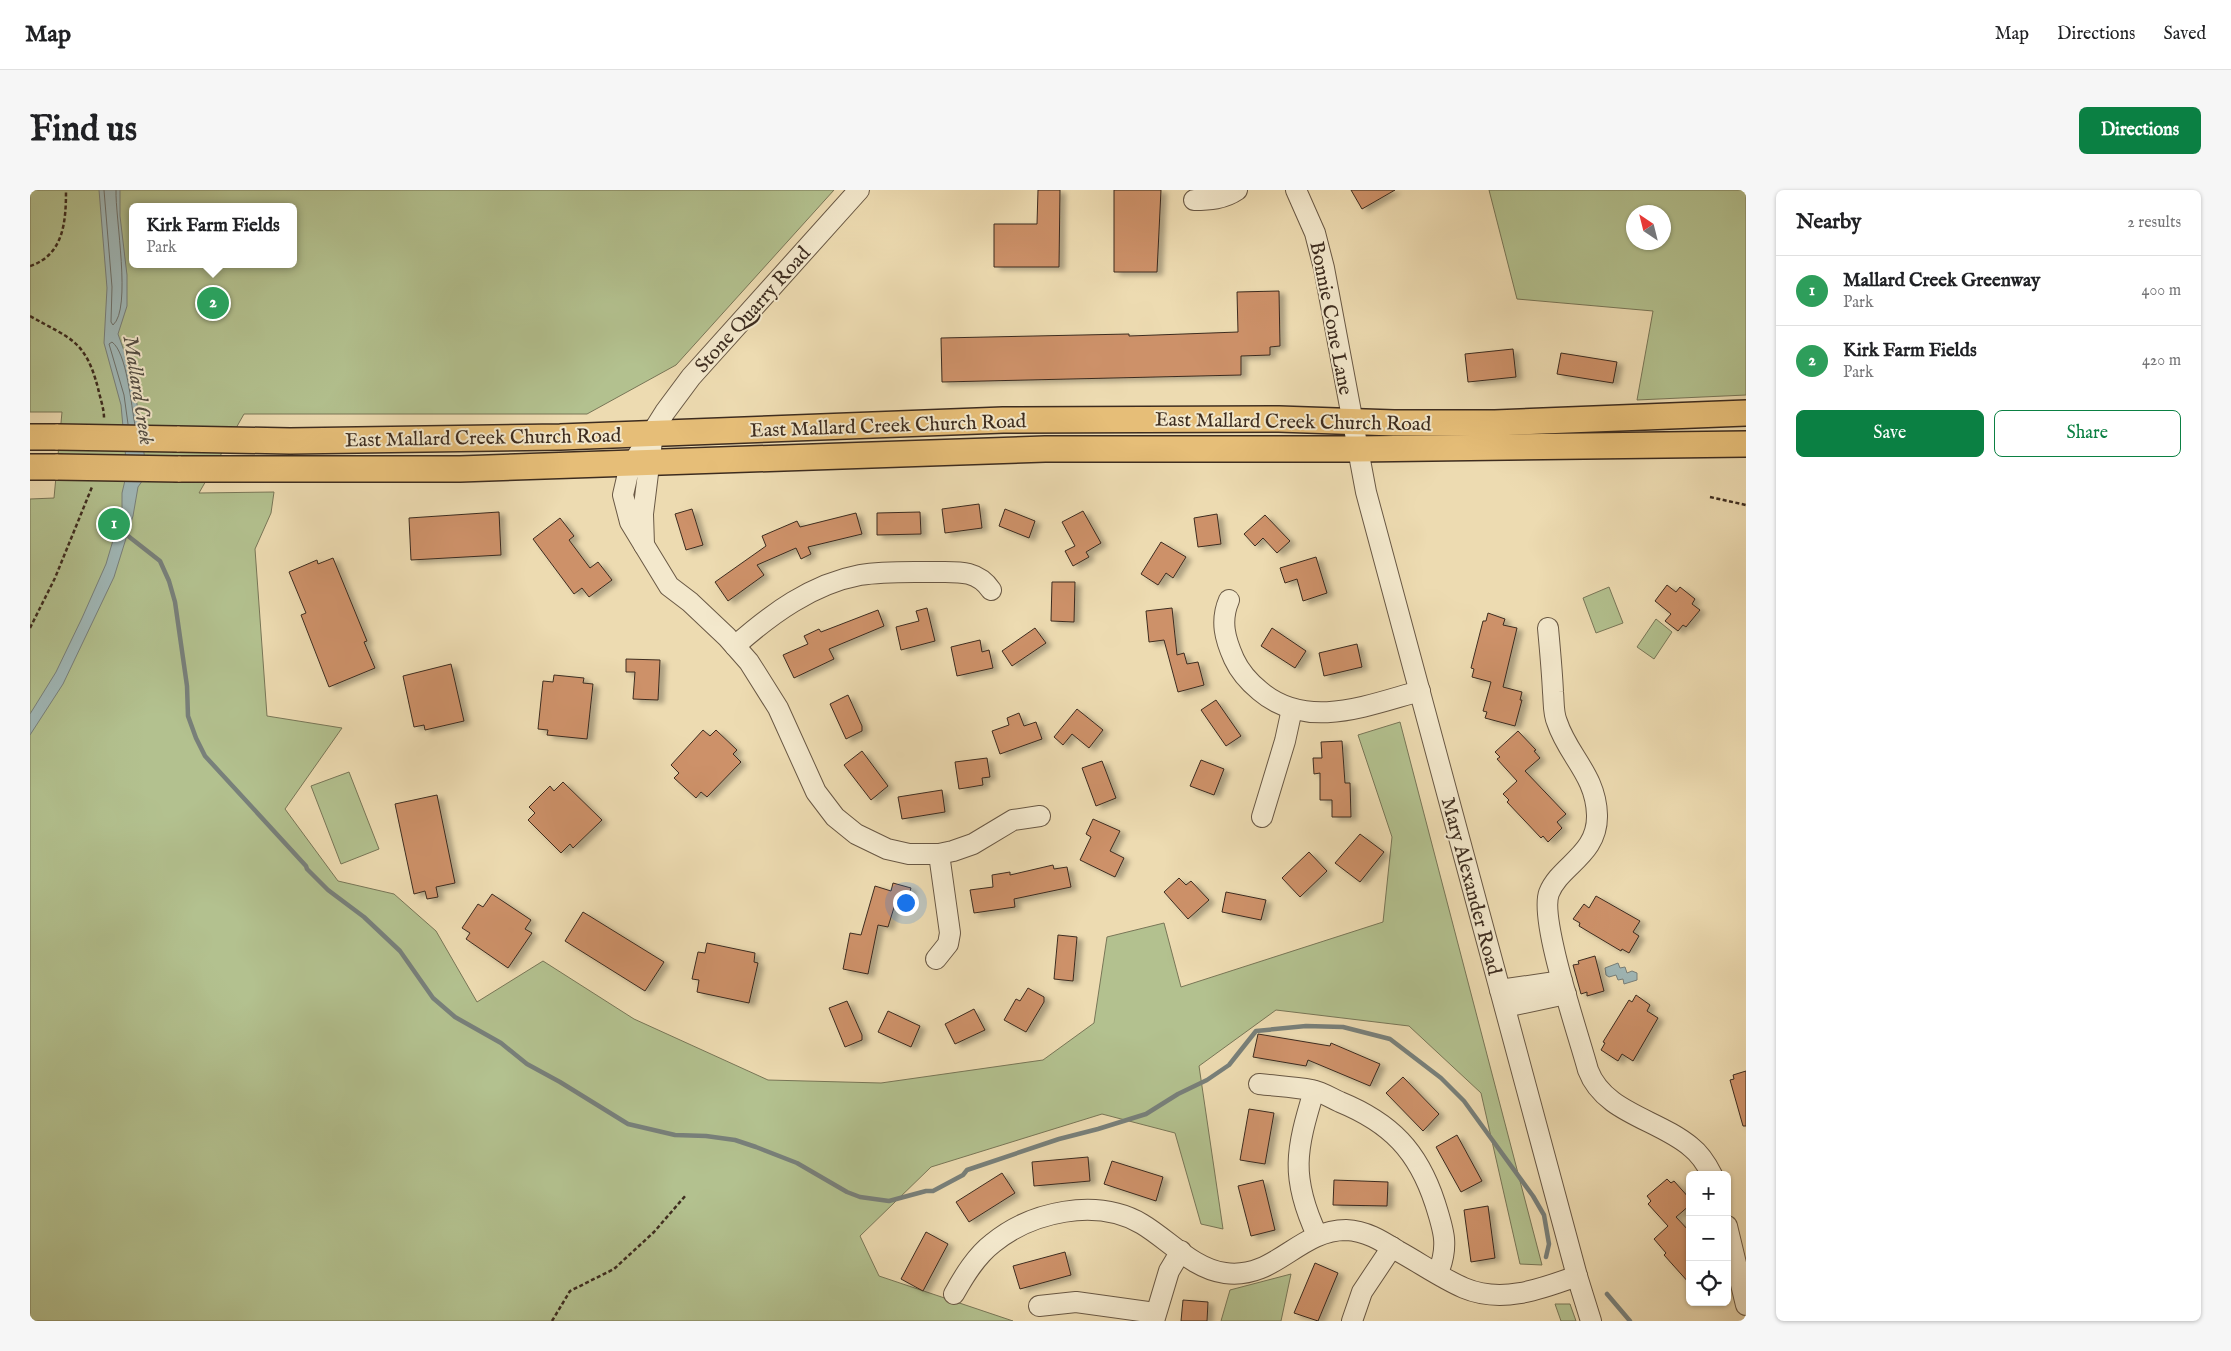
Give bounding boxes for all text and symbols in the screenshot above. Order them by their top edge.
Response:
text: Map [25,19,71,50]
text: Map [1995,23,2029,46]
text: Directions [2057,23,2135,46]
text: Saved [2163,23,2206,46]
button: Directions [2079,107,2201,154]
text: Find us [30,108,137,153]
popup [129,203,297,268]
north arrow [1626,205,1671,250]
text: Nearby [1796,209,1861,236]
text: 2 results [2127,213,2181,233]
text: Kirk Farm Fields [146,214,280,238]
text: Park [146,238,177,258]
street label: Bonnie Cone Lane [1303,239,1358,397]
street label: Stone Quarry Road [690,241,817,378]
text: Mallard Creek Greenway [1843,269,2040,293]
text: 1 [1809,281,1815,301]
text: 400 m [2142,281,2181,301]
pin: 2 [197,284,229,322]
text: Park [1843,293,1873,313]
water label: Mallard Creek [116,334,160,447]
text: Kirk Farm Fields [1843,339,1977,363]
text: 2 [1808,351,1816,371]
text: 420 m [2142,351,2181,371]
text: Park [1843,363,1873,383]
street label: East Mallard Creek Church Road [1155,408,1432,437]
street label: East Mallard Creek Church Road [749,409,1027,444]
button: Save [1796,410,1984,457]
button: Share [1994,410,2181,457]
street label: East Mallard Creek Church Road [345,424,622,453]
pin: 1 [98,505,130,543]
street label: Mary Alexander Road [1435,795,1506,978]
your location [893,890,919,916]
map controls [1686,1171,1731,1306]
button: + [1686,1171,1731,1216]
button: − [1686,1216,1731,1261]
button: locate [1686,1261,1731,1306]

